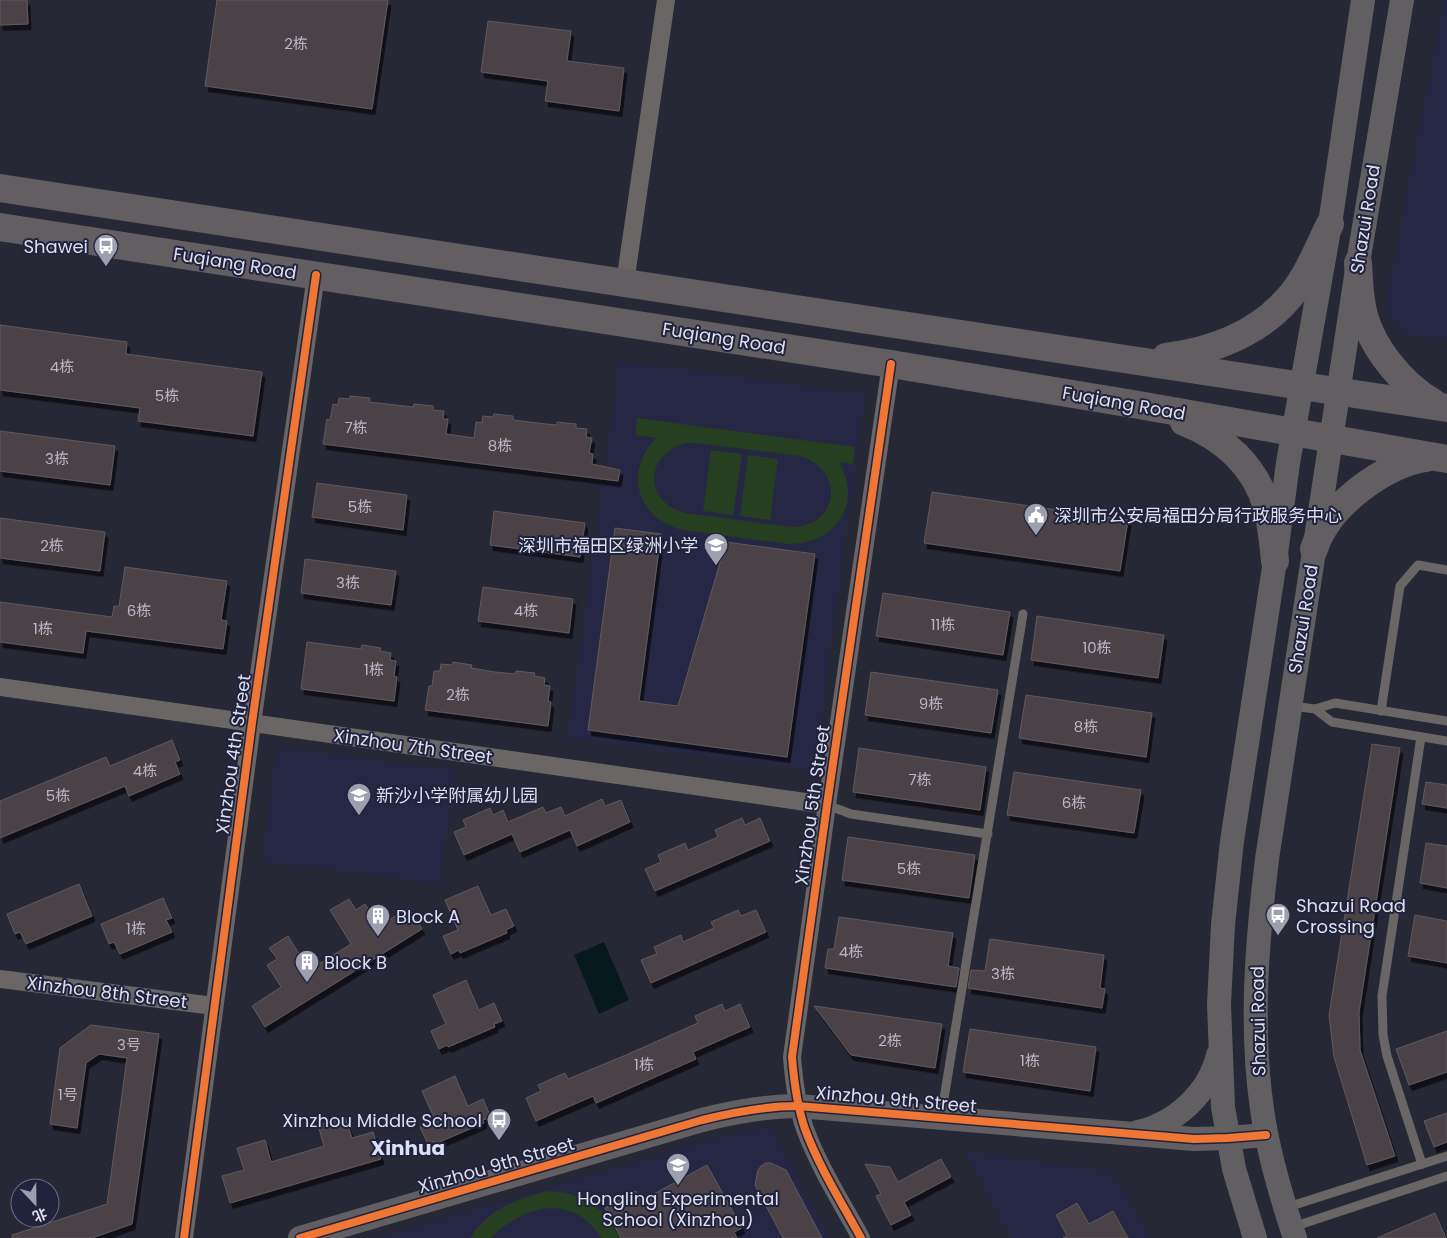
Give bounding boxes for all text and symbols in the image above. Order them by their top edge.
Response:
house number: 2栋 [284,33,308,54]
street label: Shazui Road [1344,163,1386,275]
bus stop icon: Shawei [93,233,119,267]
place label: Shawei [23,234,88,259]
street label: Fuqiang Road [171,241,299,285]
street label: Fuqiang Road [660,316,788,360]
house number: 4栋 [50,356,74,377]
street label: Fuqiang Road [1060,380,1188,426]
house number: 5栋 [155,385,179,406]
house number: 7栋 [344,417,368,438]
house number: 8栋 [488,435,512,456]
house number: 3栋 [45,448,69,469]
house number: 5栋 [348,496,372,517]
public building icon: 深圳市公安局福田分局行政服务中心 [1023,502,1049,536]
place label: 深圳市公安局福田分局行政服务中心 [1054,503,1342,528]
school or university icon: 深圳市福田区绿洲小学 [703,532,729,566]
place label: 深圳市福田区绿洲小学 [518,533,698,558]
house number: 2栋 [40,535,64,556]
street label: Shazui Road [1282,563,1324,675]
house number: 3栋 [336,572,360,593]
house number: 6栋 [127,600,151,621]
house number: 4栋 [514,600,538,621]
house number: 11栋 [931,614,955,635]
house number: 1栋 [33,618,53,639]
house number: 10栋 [1082,637,1112,658]
house number: 1栋 [364,659,384,680]
street label: Xinzhou 4th Street [209,672,257,836]
house number: 2栋 [446,684,470,705]
house number: 9栋 [919,693,943,714]
house number: 8栋 [1074,716,1098,737]
street label: Xinzhou 7th Street [332,722,494,770]
street label: Xinzhou 5th Street [788,723,836,887]
house number: 4栋 [133,760,157,781]
house number: 7栋 [908,769,932,790]
school or university icon: 新沙小学附属幼儿园 [346,782,372,816]
place label: 新沙小学附属幼儿园 [376,783,538,808]
house number: 5栋 [46,785,70,806]
house number: 6栋 [1062,792,1086,813]
house number: 5栋 [897,858,921,879]
place label: Shazui Road Crossing [1296,893,1406,939]
bus stop icon: Shazui Road Crossing [1265,902,1291,936]
building icon: Block A [365,903,391,937]
place label: Block A [396,904,460,929]
house number: 1栋 [126,918,146,939]
house number: 4栋 [839,941,863,962]
building icon: Block B [294,949,320,983]
place label: Block B [324,950,387,975]
house number: 3栋 [991,963,1015,984]
street label: Shazui Road [1245,966,1271,1076]
street label: Xinzhou 8th Street [25,970,189,1014]
house number: 2栋 [878,1030,902,1051]
house number: 3号 [117,1034,141,1055]
house number: 1栋 [1020,1050,1040,1071]
house number: 1栋 [634,1054,654,1075]
street label: Xinzhou 9th Street [814,1080,978,1118]
house number: 1号 [58,1084,78,1105]
bus stop icon: Xinzhou Middle School [486,1107,512,1141]
place label: Xinzhou Middle School [282,1108,482,1133]
street label: Xinzhou 9th Street [415,1131,577,1199]
district label: Xinhua [371,1134,445,1162]
school or university icon: Hongling Experimental School (Xinzhou) [665,1152,691,1186]
north arrow [10,1178,60,1228]
place label: Hongling Experimental School (Xinzhou) [577,1186,779,1232]
text: 北 [30,1203,50,1227]

